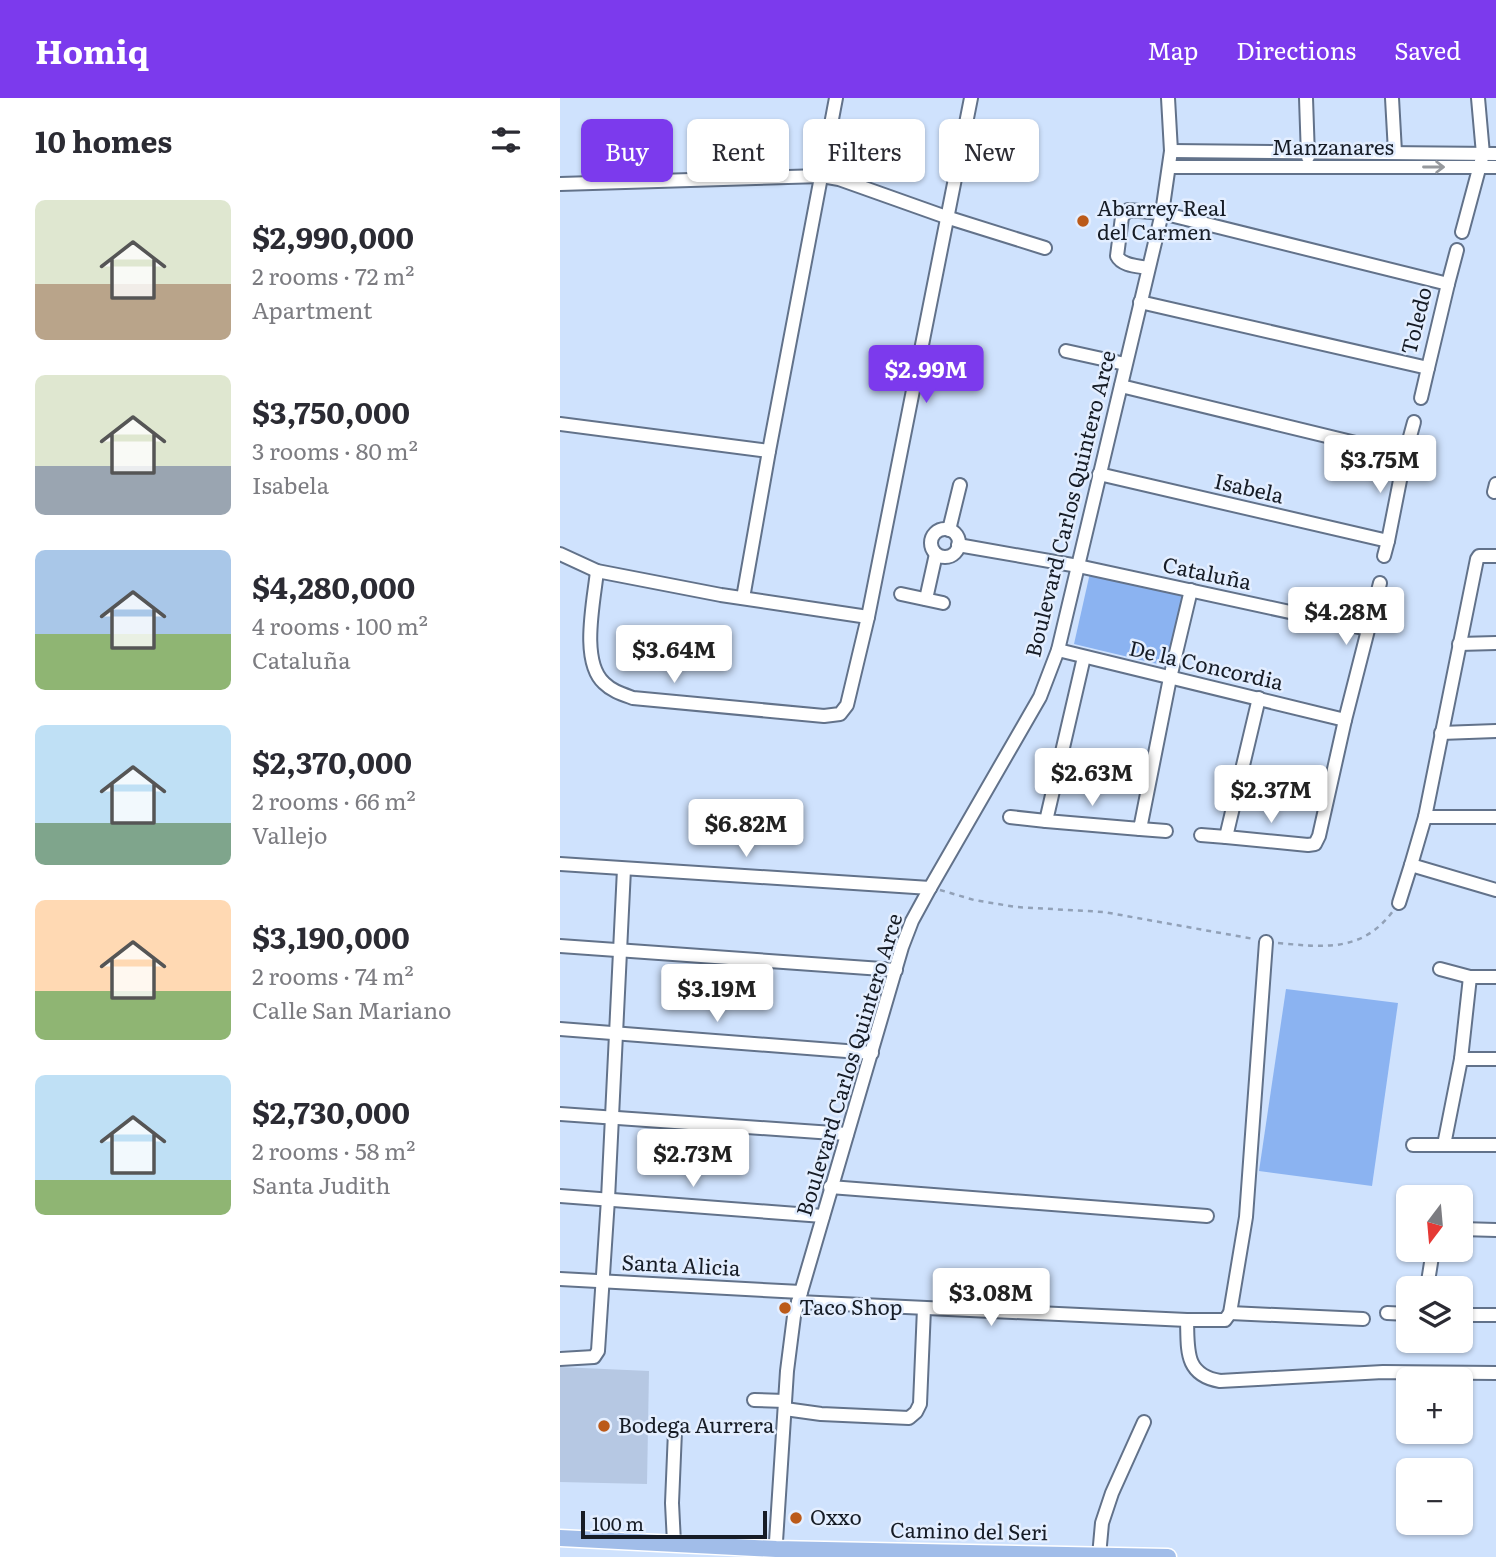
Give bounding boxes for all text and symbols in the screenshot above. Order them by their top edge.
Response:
text: Homiq [35,25,149,74]
text: Map [1147,32,1198,67]
text: Directions [1236,32,1356,67]
text: Saved [1394,32,1461,67]
text: 10 homes [35,118,172,162]
chip: Buy [581,119,673,182]
chip: Rent [687,119,789,182]
chip: Filters [803,119,925,182]
chip: New [939,119,1039,182]
icon: filters [487,121,525,159]
street label: Manzanares [1272,130,1394,161]
one-way arrow [1422,161,1445,174]
place label: Abarrey Real del Carmen [1097,191,1226,246]
marker: Abarrey Real del Carmen [1075,213,1091,229]
text: $2,990,000 [252,214,414,258]
icon: home [91,228,175,312]
text: 2 rooms · 72 m² [252,258,414,292]
street label: Toledo [1391,283,1438,357]
text: Apartment [252,292,372,326]
pin: $2.99M [869,345,983,405]
street label: Boulevard Carlos Quintero Arce [1015,347,1122,660]
text: $2.99M [885,351,967,385]
text: $3,750,000 [252,389,410,433]
icon: home [91,403,175,487]
text: 3 rooms · 80 m² [252,433,418,467]
pin: $3.75M [1323,436,1437,495]
text: $3.75M [1340,441,1420,475]
street label: Isabela [1212,464,1288,510]
text: Isabela [252,467,329,501]
street label: Cataluña [1160,547,1255,596]
text: $4,280,000 [252,564,415,608]
icon: home [91,578,175,662]
pin: $4.28M [1289,588,1403,647]
text: $4.28M [1304,593,1388,627]
text: 4 rooms · 100 m² [252,608,428,642]
pin: $3.64M [617,626,731,685]
text: $3.64M [632,631,716,665]
street label: De la Concordia [1126,631,1287,697]
text: Cataluña [252,642,351,676]
text: $2,370,000 [252,739,412,783]
pin: $2.63M [1035,748,1149,808]
icon: home [91,753,175,837]
text: $2.63M [1051,754,1133,788]
pin: $2.37M [1214,766,1328,825]
text: $2.37M [1230,771,1312,805]
text: 2 rooms · 66 m² [252,783,416,817]
pin: $6.82M [689,800,803,859]
text: $6.82M [704,805,788,839]
text: Vallejo [252,817,328,851]
street label: Boulevard Carlos Quintero Arce [787,909,909,1220]
text: $3,190,000 [252,914,410,958]
icon: home [91,928,175,1012]
text: 2 rooms · 74 m² [252,958,414,992]
pin: $3.19M [660,964,774,1024]
text: $3.19M [677,970,757,1004]
text: Calle San Mariano [252,992,452,1026]
text: $2,730,000 [252,1089,410,1133]
icon: home [91,1103,175,1187]
pin: $2.73M [636,1130,750,1189]
text: 2 rooms · 58 m² [252,1133,415,1167]
text: $2.73M [653,1135,733,1169]
text: Santa Judith [252,1167,391,1201]
north arrow [1396,1185,1474,1262]
map controls [1396,1185,1473,1535]
street label: Santa Alicia [621,1245,742,1282]
pin: $3.08M [934,1268,1048,1328]
text: $3.08M [949,1274,1033,1308]
button: layers [1396,1276,1473,1353]
place label: Taco Shop [799,1290,903,1321]
marker: Taco Shop [777,1300,793,1316]
button: + [1396,1367,1473,1444]
place label: Bodega Aurrera [618,1408,775,1439]
marker: Bodega Aurrera [596,1418,612,1434]
button: − [1396,1458,1473,1535]
place label: Oxxo [810,1500,862,1531]
scale bar [581,1508,766,1540]
text: 100 m [592,1509,644,1537]
marker: Oxxo [788,1510,804,1526]
street label: Camino del Seri [890,1513,1048,1546]

